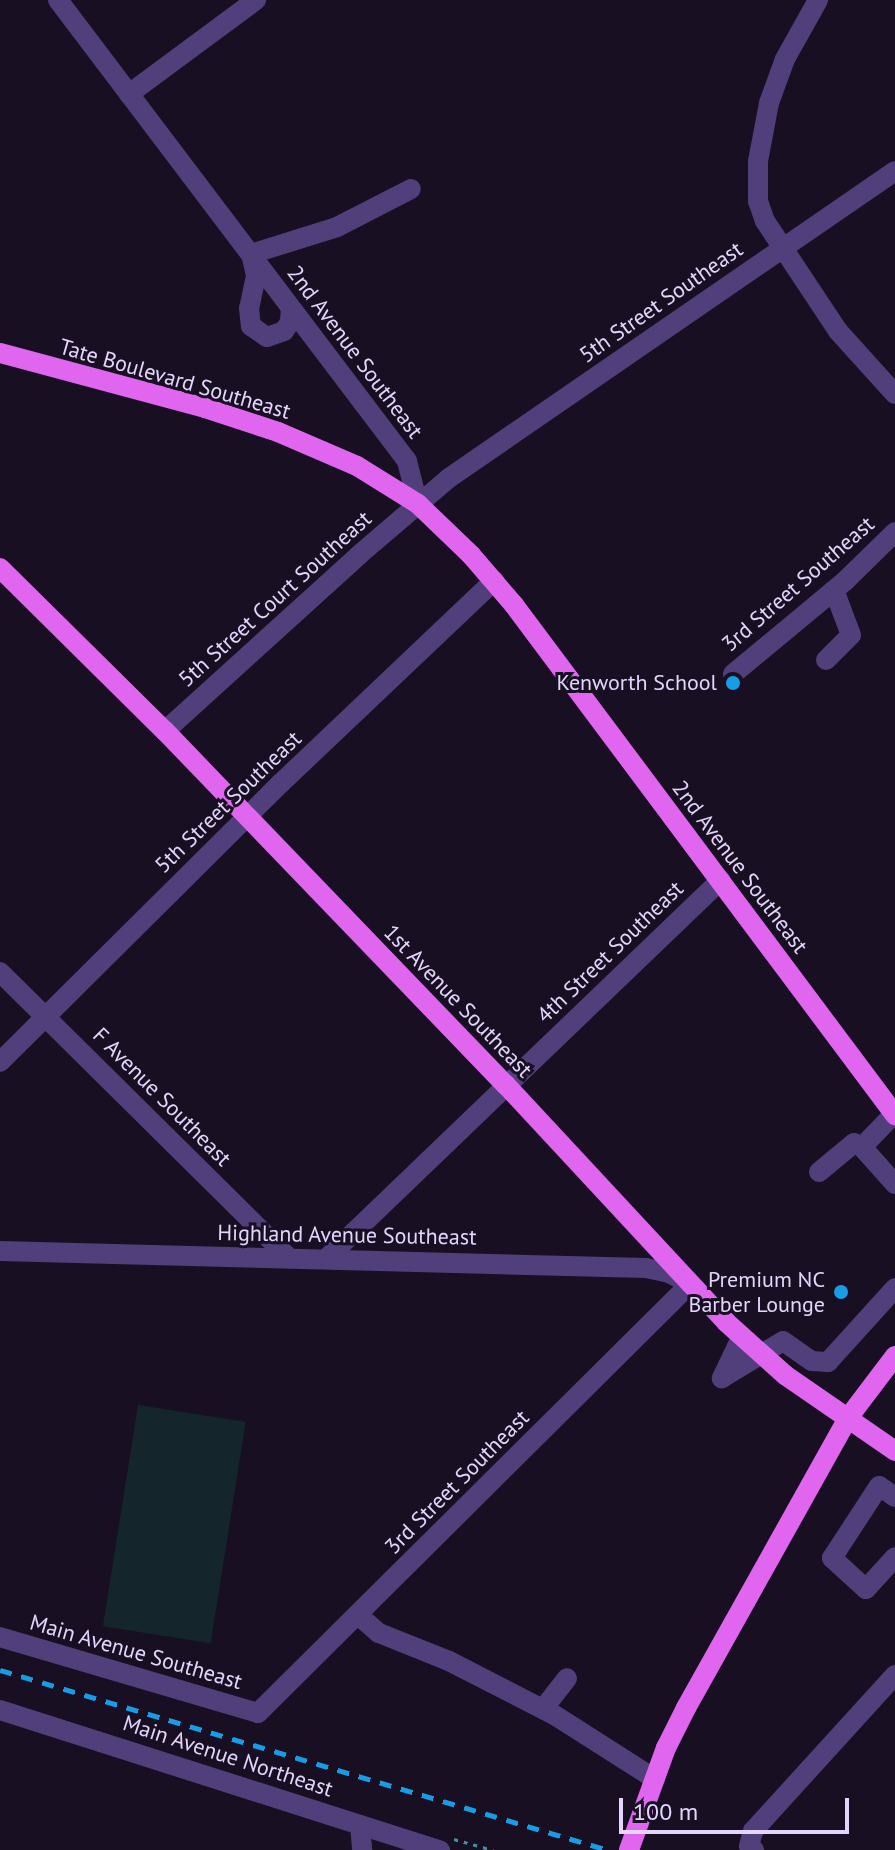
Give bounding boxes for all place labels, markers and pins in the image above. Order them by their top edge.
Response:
place label: Kenworth School [557,670,717,696]
marker: Kenworth School [724,674,742,692]
place label: Premium NC Barber Lounge [689,1266,825,1318]
marker: Premium NC Barber Lounge [832,1283,850,1301]

